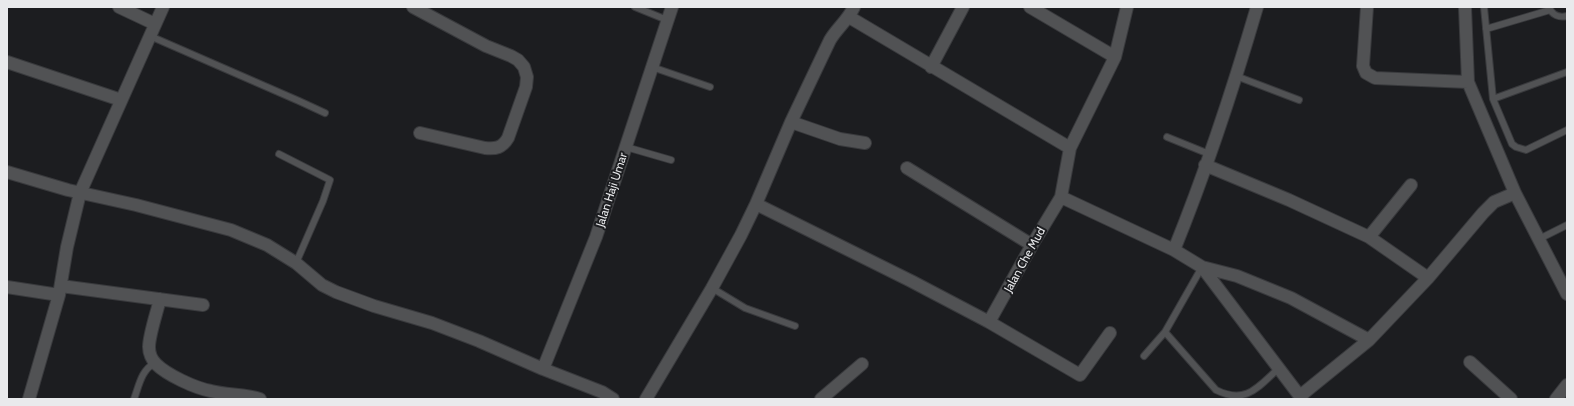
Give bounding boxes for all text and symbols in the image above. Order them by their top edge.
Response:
street label: Jalan Haji Umar [593,151,631,229]
street label: Jalan Che Mud [1001,225,1049,295]

